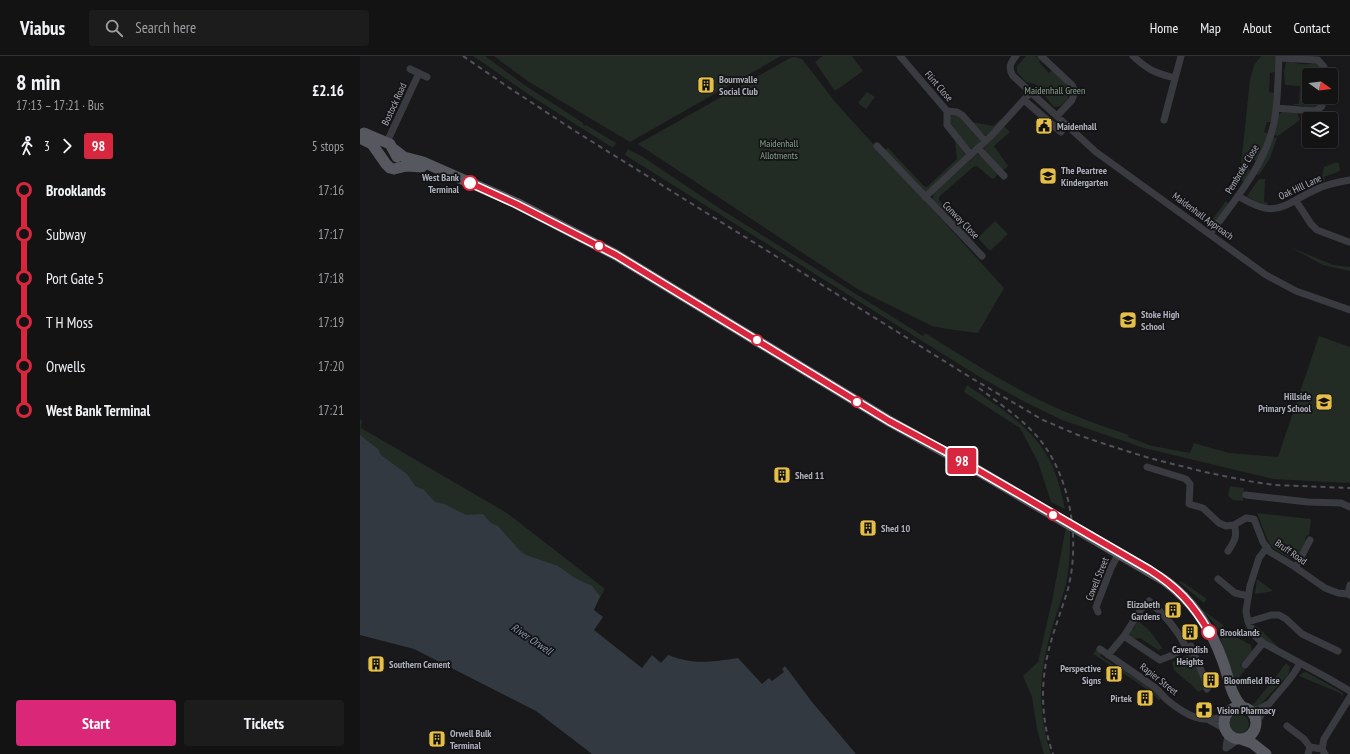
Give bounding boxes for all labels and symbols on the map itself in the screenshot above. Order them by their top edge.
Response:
street label: Flint Close [922,68,956,104]
north arrow [1302,68,1338,104]
place label: Bournvalle Social Club [719,73,759,98]
building icon: Bournvalle Social Club [696,75,716,95]
street label: Bostock Road [378,81,410,127]
park label: Maidenhall Green [1025,84,1085,97]
public building icon: Maidenhall [1034,116,1054,136]
place label: Maidenhall [1057,120,1097,133]
park label: Maidenhall Allotments [760,137,799,162]
street label: Pembroke Close [1222,142,1262,196]
place label: The Peartree Kindergarten [1061,164,1109,189]
school or university icon: The Peartree Kindergarten [1038,166,1058,186]
place label: West Bank Terminal [421,171,460,196]
street label: Oak Hill Lane [1276,171,1324,203]
marker: West Bank Terminal [462,175,478,191]
street label: Maidenhall Approach [1170,189,1236,243]
street label: Conway Close [940,198,982,242]
unlabelled marker [593,240,605,252]
place label: Stoke High School [1141,308,1180,333]
school or university icon: Stoke High School [1118,310,1138,330]
unlabelled marker [751,334,763,346]
place label: Hillside Primary School [1258,390,1312,415]
school or university icon: Hillside Primary School [1314,392,1334,412]
unlabelled marker [851,396,863,408]
line badge: 98 [944,448,980,474]
building icon: Shed 11 [772,465,792,485]
place label: Shed 11 [795,469,824,482]
unlabelled marker [1047,509,1059,521]
building icon: Shed 10 [858,518,878,538]
place label: Shed 10 [881,522,910,535]
street label: Bruff Road [1272,536,1310,568]
street label: Cowell Street [1082,555,1112,603]
place label: Elizabeth Gardens [1127,598,1161,623]
building icon: Elizabeth Gardens [1163,600,1183,620]
water label: River Orwell [509,620,557,659]
building icon: Cavendish Heights [1180,622,1200,642]
marker: Brooklands [1201,624,1217,640]
place label: Brooklands [1220,626,1260,639]
place label: Cavendish Heights [1172,643,1209,668]
building icon: Southern Cement [366,654,386,674]
place label: Southern Cement [389,658,450,671]
street label: Rapier Street [1137,660,1181,698]
place label: Perspective Signs [1060,662,1101,687]
building icon: Perspective Signs [1104,664,1124,684]
building icon: Bloomfield Rise [1201,670,1221,690]
place label: Bloomfield Rise [1224,674,1280,687]
building icon: Pirtek [1135,688,1155,708]
place label: Pirtek [1110,692,1133,705]
pharmacy icon: Vision Pharmacy [1194,700,1214,720]
place label: Vision Pharmacy [1216,704,1276,717]
place label: Orwell Bulk Terminal [450,727,492,752]
building icon: Orwell Bulk Terminal [427,729,447,749]

